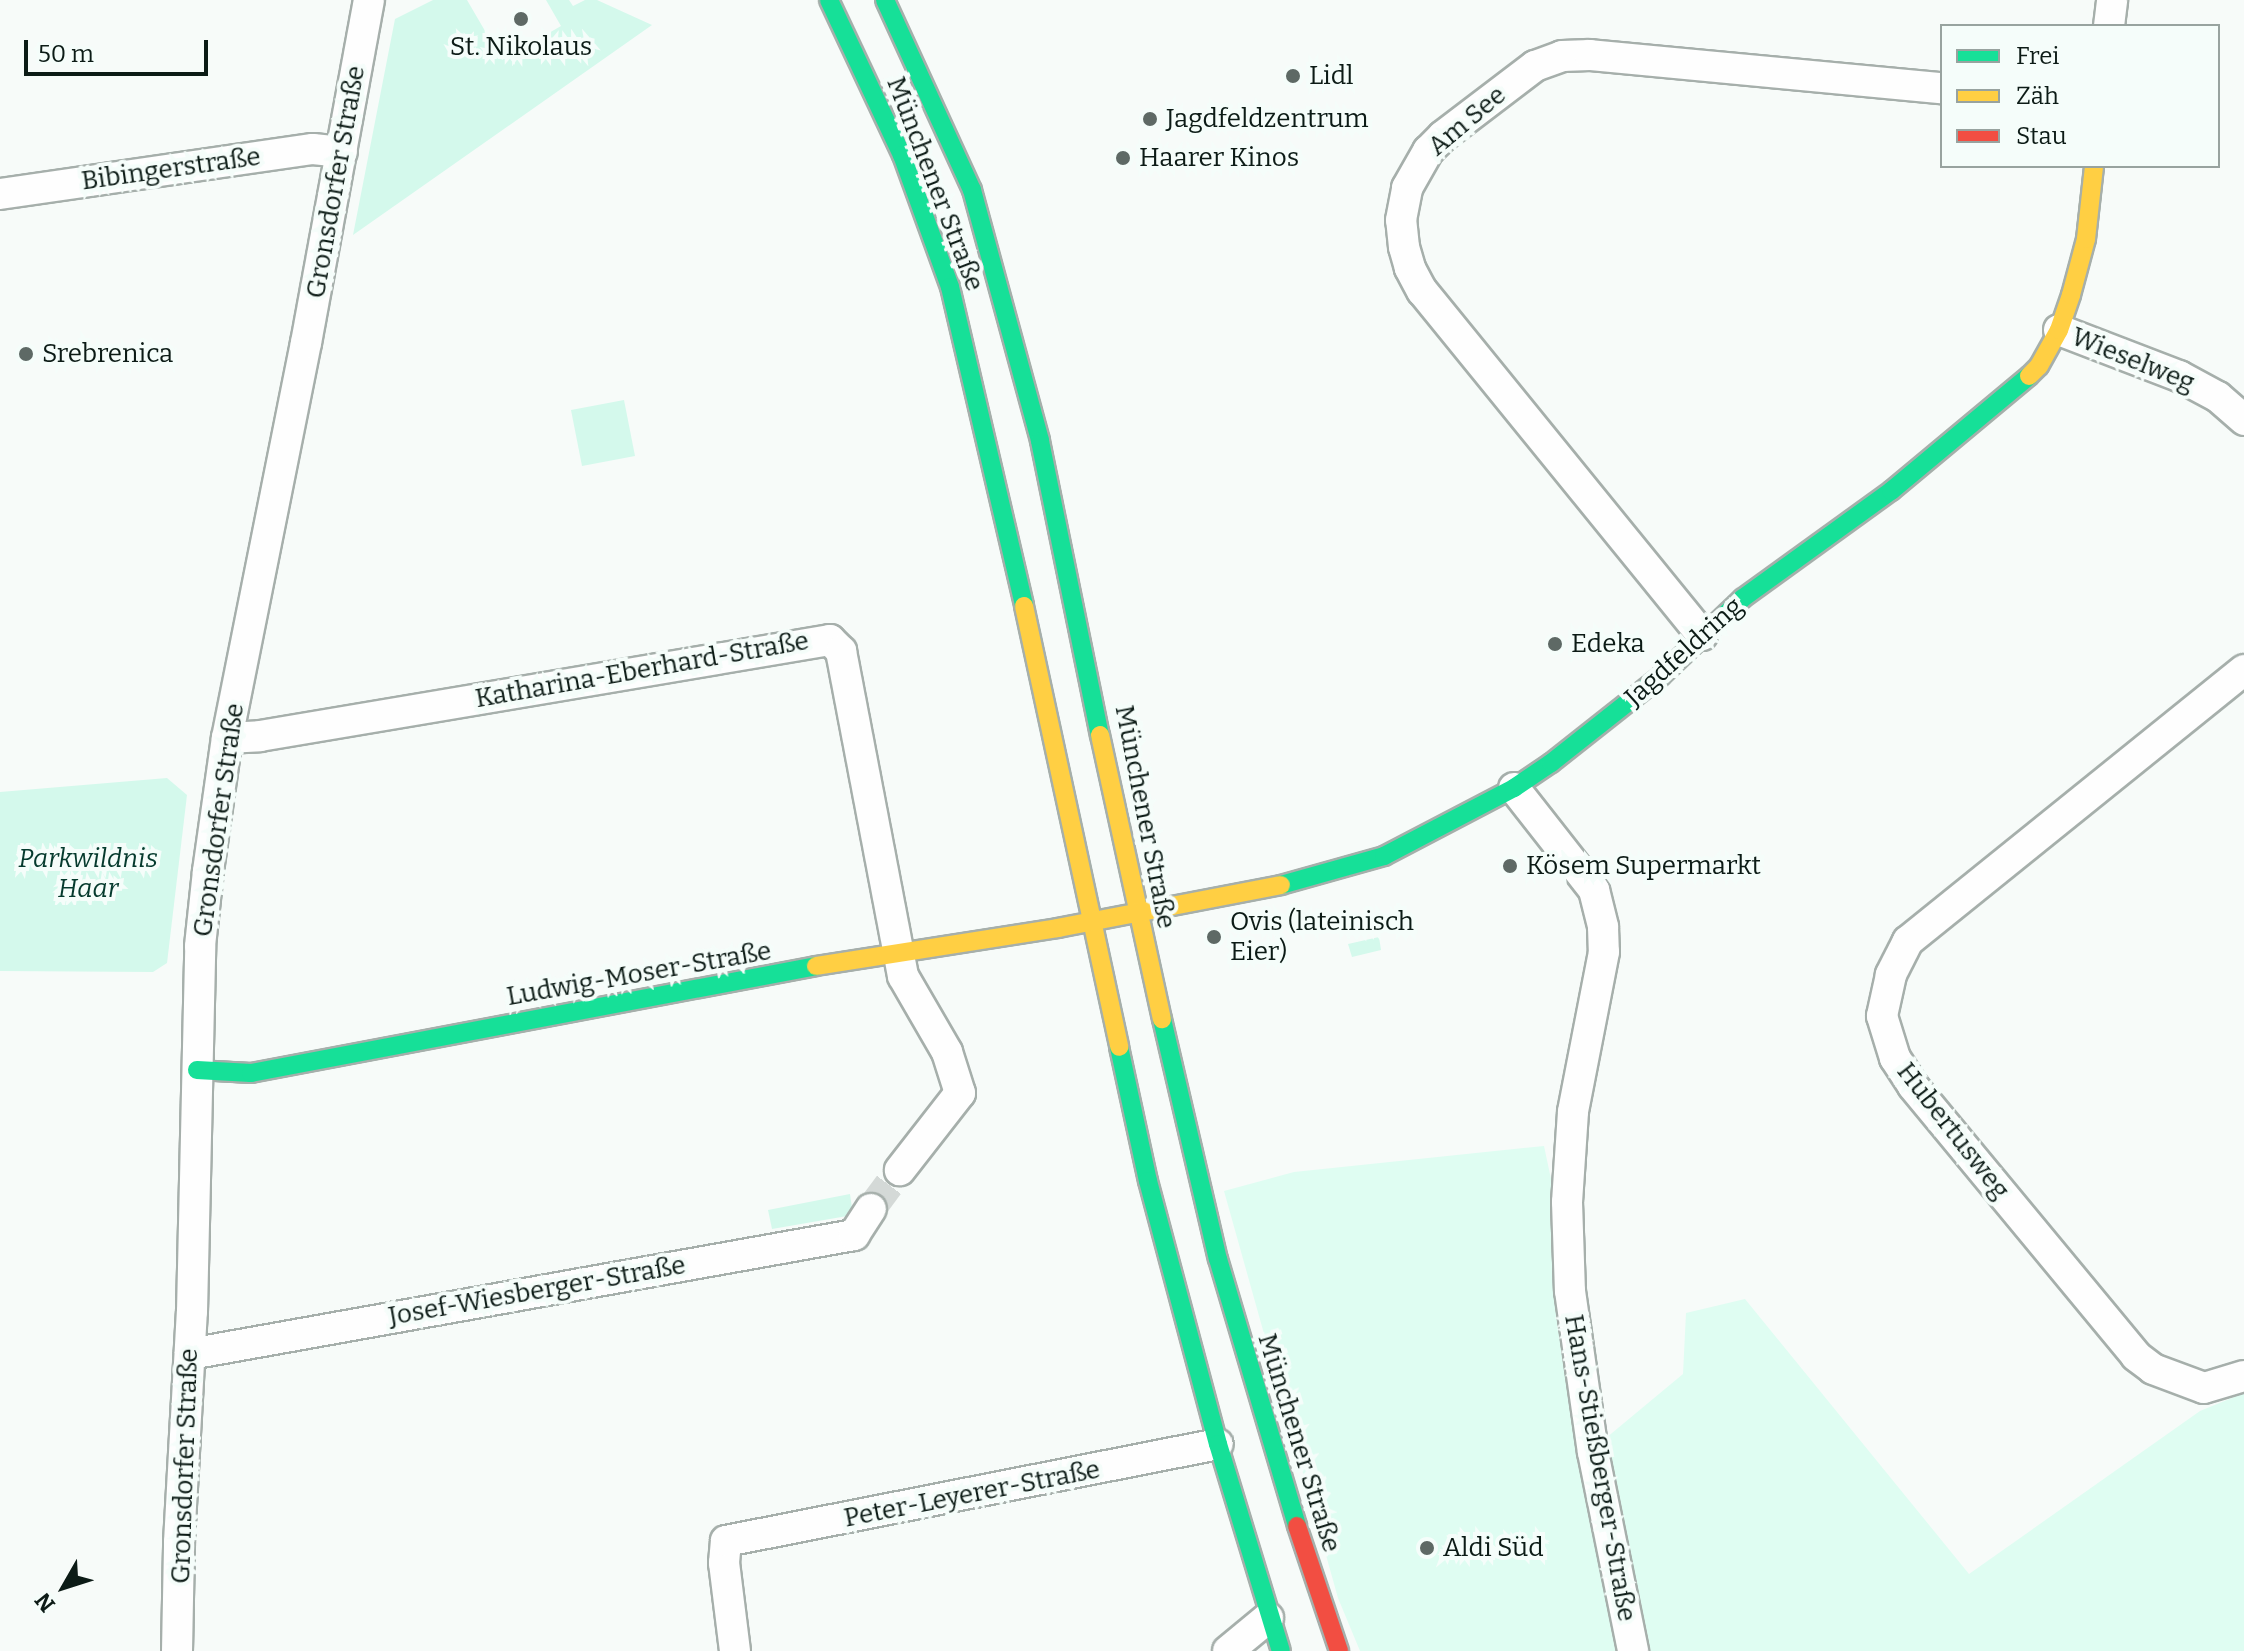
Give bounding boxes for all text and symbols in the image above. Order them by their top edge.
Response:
marker: St. Nikolaus [512,10,530,28]
scale bar [28,24,212,74]
legend [1940,24,2220,168]
place label: St. Nikolaus [450,31,592,63]
text: 50 m [38,40,94,68]
text: Frei [2016,42,2059,70]
place label: Lidl [1309,60,1354,92]
street label: Gronsdorfer Straße [300,63,372,301]
marker: Lidl [1284,67,1302,85]
street label: Münchener Straße [880,73,990,295]
street label: Am See [1422,80,1512,162]
text: Zäh [2016,82,2059,110]
place label: Jagdfeldzentrum [1166,103,1369,135]
marker: Jagdfeldzentrum [1141,110,1159,128]
text: Stau [2016,122,2067,150]
street label: Bibingerstraße [79,141,263,197]
place label: Haarer Kinos [1139,142,1299,174]
marker: Haarer Kinos [1114,149,1132,167]
street label: Wieselweg [2067,321,2199,399]
place label: Srebrenica [42,338,173,370]
marker: Srebrenica [17,345,35,363]
street label: Jagdfeldring [1619,591,1749,713]
street label: Katharina-Eberhard-Straße [473,625,811,715]
place label: Edeka [1571,628,1645,660]
marker: Edeka [1546,635,1564,653]
street label: Gronsdorfer Straße [187,701,251,939]
street label: Münchener Straße [1108,703,1182,931]
park label: Parkwildnis Haar [18,843,158,904]
place label: Kösem Supermarkt [1526,850,1761,882]
marker: Kösem Supermarkt [1501,857,1519,875]
place label: Ovis (lateinisch Eier) [1230,906,1414,968]
marker: Ovis (lateinisch Eier) [1205,928,1223,946]
street label: Ludwig-Moser-Straße [504,935,774,1013]
street label: Hubertusweg [1890,1057,2016,1205]
street label: Josef-Wiesberger-Straße [386,1250,688,1332]
street label: Hans-Stießberger-Straße [1558,1312,1642,1624]
street label: Münchener Straße [1251,1330,1347,1556]
street label: Gronsdorfer Straße [165,1348,205,1584]
street label: Peter-Leyerer-Straße [841,1454,1103,1534]
place label: Aldi Süd [1443,1532,1544,1564]
marker: Aldi Süd [1418,1539,1436,1557]
north arrow [24,1547,104,1627]
text: N [29,1587,61,1618]

